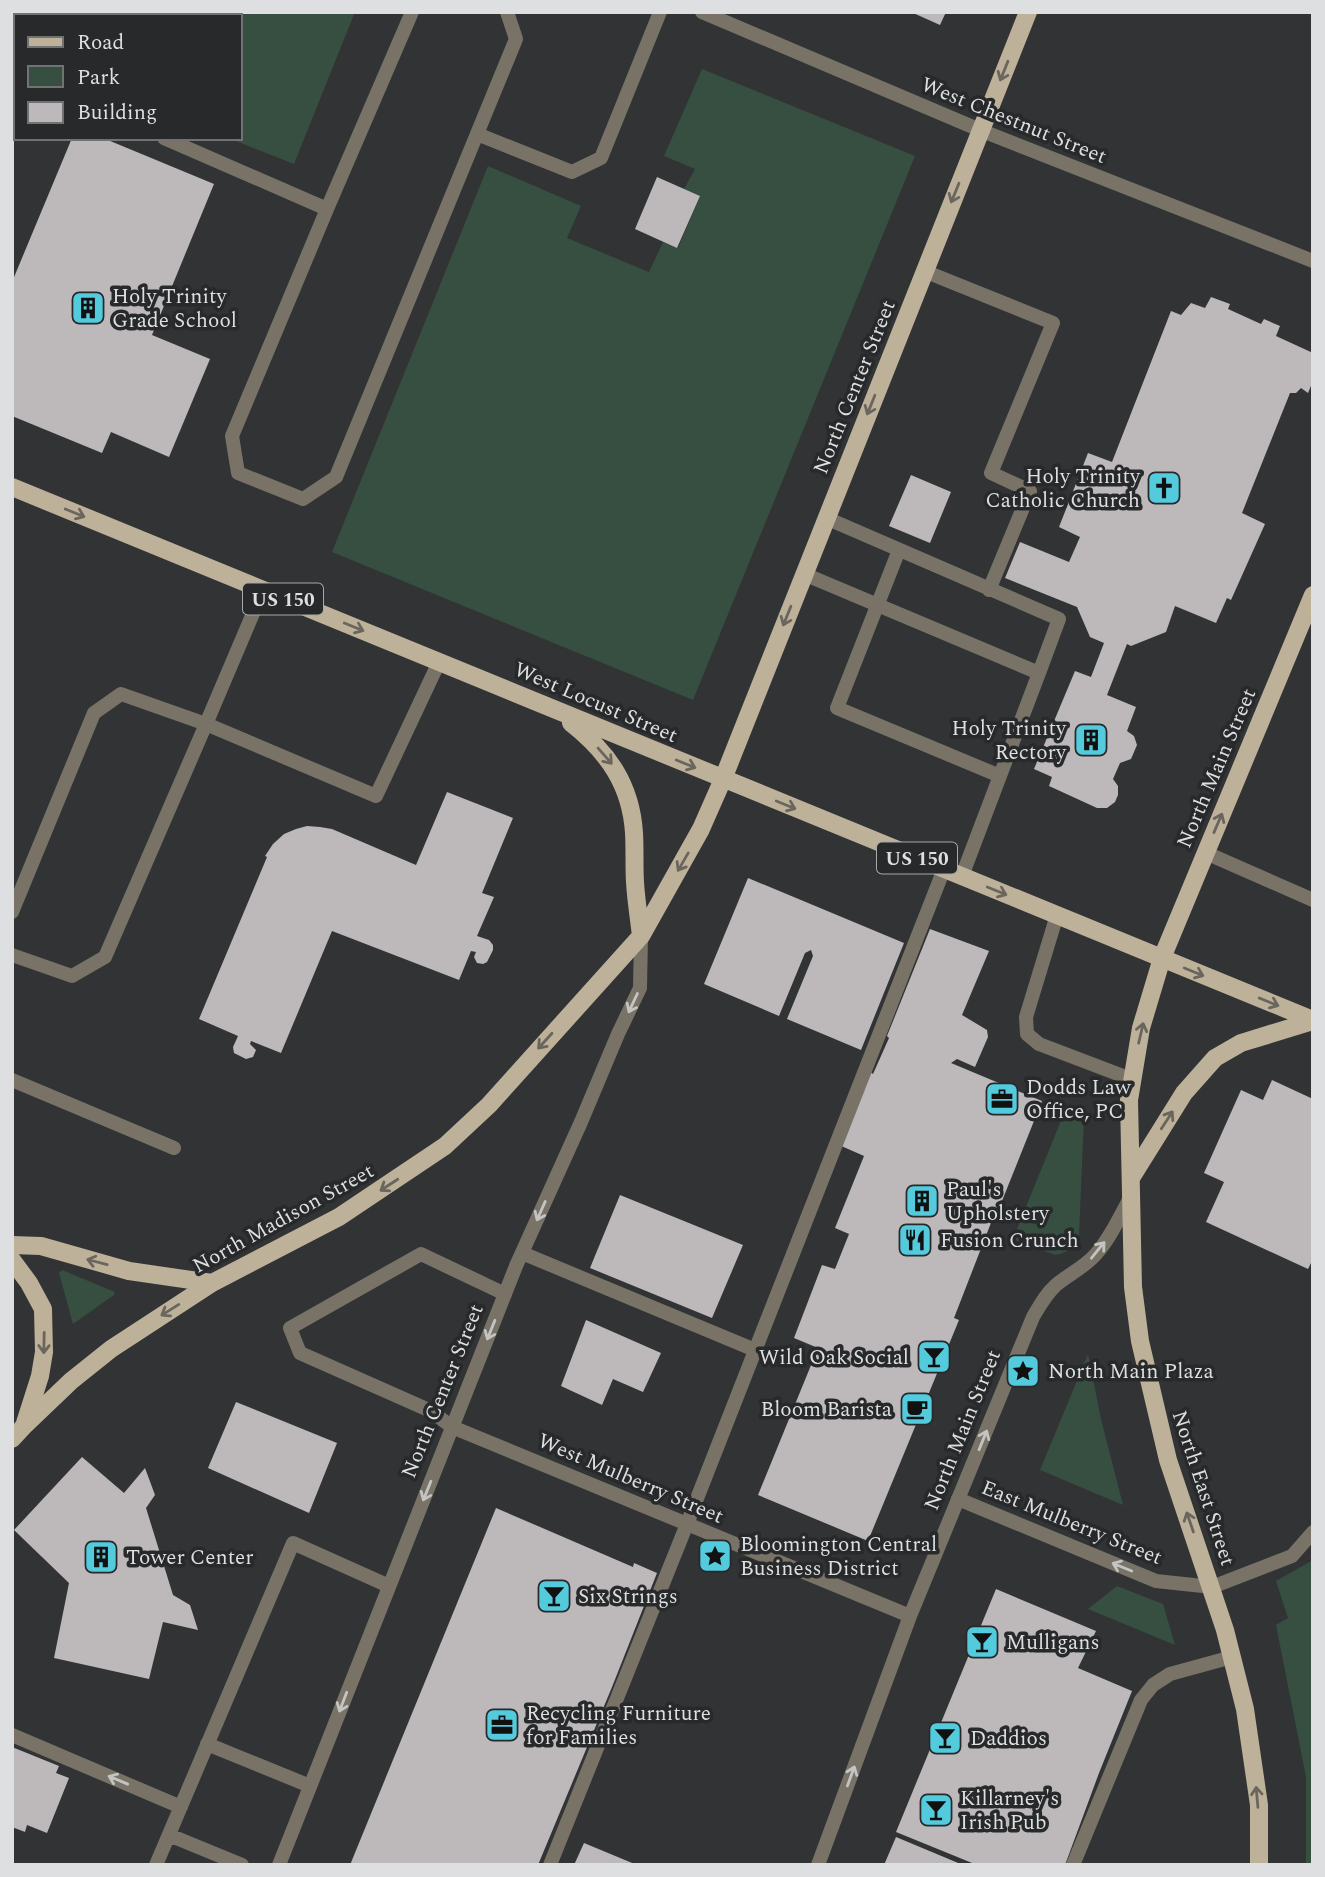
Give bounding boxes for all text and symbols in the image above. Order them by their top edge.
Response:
legend [14,14,242,140]
text: Road [77,27,124,59]
one-way arrow [996,60,1009,81]
text: Park [77,62,121,94]
street label: West Chestnut Street [916,69,1111,173]
text: Building [77,97,157,129]
one-way arrow [947,182,960,204]
place label: Holy Trinity Grade School [112,281,237,337]
building icon: Holy Trinity Grade School [69,289,107,327]
street label: North Center Street [805,295,904,479]
one-way arrow [863,393,876,415]
place label: Holy Trinity Catholic Church [986,461,1141,517]
church icon: Holy Trinity Catholic Church [1145,469,1183,507]
one-way arrow [64,508,86,521]
road number: US 150 [243,584,323,614]
one-way arrow [780,605,793,627]
one-way arrow [343,622,364,635]
street label: West Locust Street [509,654,682,752]
street label: North Main Street [1169,683,1265,853]
place label: Holy Trinity Rectory [952,713,1067,769]
building icon: Holy Trinity Rectory [1072,721,1110,759]
one-way arrow [597,747,613,765]
one-way arrow [674,758,696,771]
one-way arrow [775,799,797,812]
one-way arrow [1212,813,1225,834]
road number: US 150 [877,842,957,874]
one-way arrow [676,851,689,872]
one-way arrow [986,885,1007,898]
one-way arrow [1182,966,1204,979]
one-way arrow [626,992,640,1013]
one-way arrow [1258,997,1280,1010]
one-way arrow [1135,1022,1148,1044]
one-way arrow [537,1032,554,1049]
place label: Dodds Law Office, PC [1026,1072,1132,1128]
office icon: Dodds Law Office, PC [983,1080,1021,1118]
one-way arrow [1160,1111,1174,1130]
street label: North Madison Street [187,1156,380,1282]
place label: Paul's Upholstery [946,1174,1050,1230]
one-way arrow [380,1178,399,1192]
building icon: Paul's Upholstery [903,1182,941,1220]
one-way arrow [534,1200,547,1221]
restaurant icon: Fusion Crunch [896,1221,934,1259]
place label: Fusion Crunch [940,1225,1079,1257]
one-way arrow [1091,1242,1106,1260]
one-way arrow [86,1255,109,1268]
street label: North Center Street [393,1299,492,1483]
one-way arrow [161,1303,181,1317]
one-way arrow [483,1318,496,1340]
one-way arrow [37,1332,50,1355]
bar icon: Wild Oak Social [915,1338,953,1376]
place label: Wild Oak Social [759,1342,909,1374]
street label: North Main Street [916,1345,1010,1516]
place icon: North Main Plaza [1004,1352,1042,1390]
place label: North Main Plaza [1048,1356,1215,1388]
cafe icon: Bloom Barista [898,1390,936,1428]
place label: Bloom Barista [761,1394,893,1426]
street label: North East Street [1163,1406,1243,1570]
street label: West Mulberry Street [533,1425,729,1533]
one-way arrow [977,1430,990,1451]
street label: East Mulberry Street [976,1472,1167,1574]
one-way arrow [420,1479,433,1501]
one-way arrow [1183,1512,1195,1534]
place label: Bloomington Central Business District [740,1529,937,1585]
place icon: Bloomington Central Business District [696,1537,734,1575]
building icon: Tower Center [82,1538,120,1576]
place label: Tower Center [126,1542,254,1574]
one-way arrow [1112,1559,1134,1572]
bar icon: Six Strings [535,1577,573,1615]
place label: Six Strings [578,1581,678,1613]
bar icon: Mulligans [963,1623,1001,1661]
place label: Mulligans [1006,1627,1100,1659]
one-way arrow [336,1691,349,1713]
place label: Recycling Furniture for Families [526,1698,711,1754]
office icon: Recycling Furniture for Families [483,1706,521,1744]
bar icon: Daddios [926,1719,964,1757]
place label: Daddios [970,1723,1047,1755]
one-way arrow [846,1765,859,1787]
one-way arrow [107,1773,129,1786]
place label: Killarney's Irish Pub [960,1783,1059,1839]
one-way arrow [1251,1786,1264,1808]
bar icon: Killarney's Irish Pub [917,1791,955,1829]

